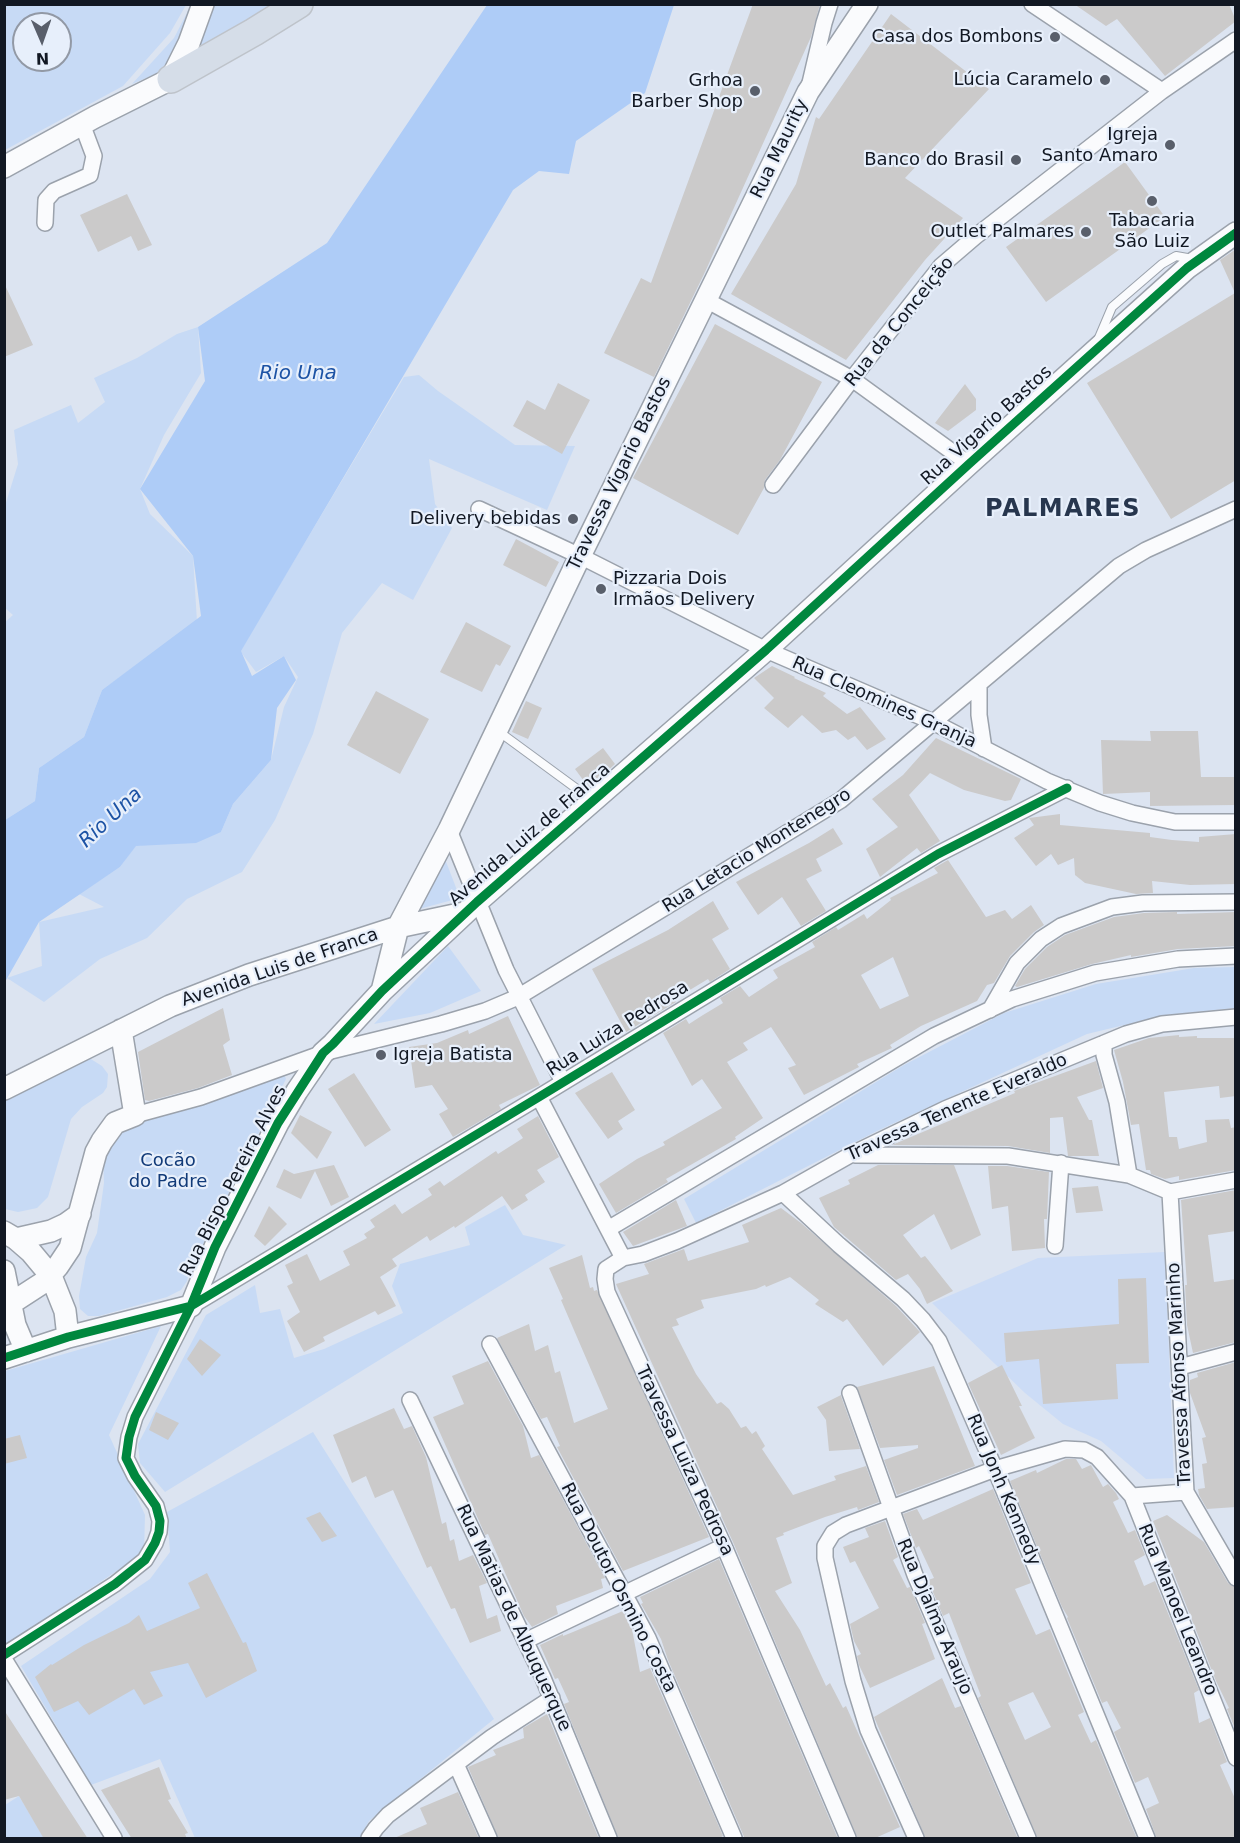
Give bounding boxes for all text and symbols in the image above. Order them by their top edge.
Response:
north arrow [12,12,72,72]
place label: Casa dos Bombons [872,26,1043,48]
marker: Casa dos Bombons [1048,30,1062,44]
text: N [36,49,50,68]
place label: Lúcia Caramelo [954,69,1093,91]
place label: Grhoa Barber Shop [631,70,743,112]
marker: Lúcia Caramelo [1098,73,1112,87]
marker: Grhoa Barber Shop [748,84,762,98]
street label: Rua Maurity [747,96,813,202]
place label: Igreja Santo Amaro [1041,124,1158,166]
marker: Igreja Santo Amaro [1163,138,1177,152]
place label: Banco do Brasil [864,149,1004,171]
marker: Banco do Brasil [1009,153,1023,167]
marker: Tabacaria São Luiz [1145,194,1159,208]
place label: Tabacaria São Luiz [1109,210,1195,252]
place label: Outlet Palmares [930,221,1074,243]
marker: Outlet Palmares [1079,225,1093,239]
street label: Rua da Conceição [841,253,959,391]
water label: Rio Una [259,362,337,386]
street label: Rua Vigario Bastos [917,362,1057,490]
street label: Travessa Vigario Bastos [564,374,676,574]
district label: PALMARES [985,496,1141,524]
place label: Delivery bebidas [410,508,561,530]
marker: Delivery bebidas [566,512,580,526]
place label: Pizzaria Dois Irmãos Delivery [613,568,755,610]
marker: Pizzaria Dois Irmãos Delivery [594,582,608,596]
street label: Rua Cleomines Granja [789,653,979,753]
street label: Avenida Luiz de Franca [445,759,615,911]
water label: Rio Una [74,783,148,853]
street label: Rua Letacio Montenegro [659,784,855,918]
street label: Avenida Luis de Franca [179,924,381,1012]
street label: Rua Luiza Pedrosa [543,977,693,1081]
place label: Igreja Batista [393,1044,512,1066]
marker: Igreja Batista [374,1048,388,1062]
street label: Travessa Tenente Everaldo [843,1049,1071,1167]
street label: Rua Bispo Pereira Alves [176,1082,292,1280]
park label: Cocão do Padre [129,1150,207,1192]
street label: Travessa Afonso Marinho [1163,1262,1197,1486]
street label: Travessa Luiza Pedrosa [630,1362,738,1560]
street label: Rua Jonh Kennedy [961,1411,1045,1569]
street label: Rua Doutor Osmino Costa [556,1479,680,1697]
street label: Rua Matias de Albuquerque [451,1501,575,1735]
street label: Rua Manoel Leandro [1133,1521,1221,1699]
street label: Rua Djalma Araujo [891,1536,977,1698]

